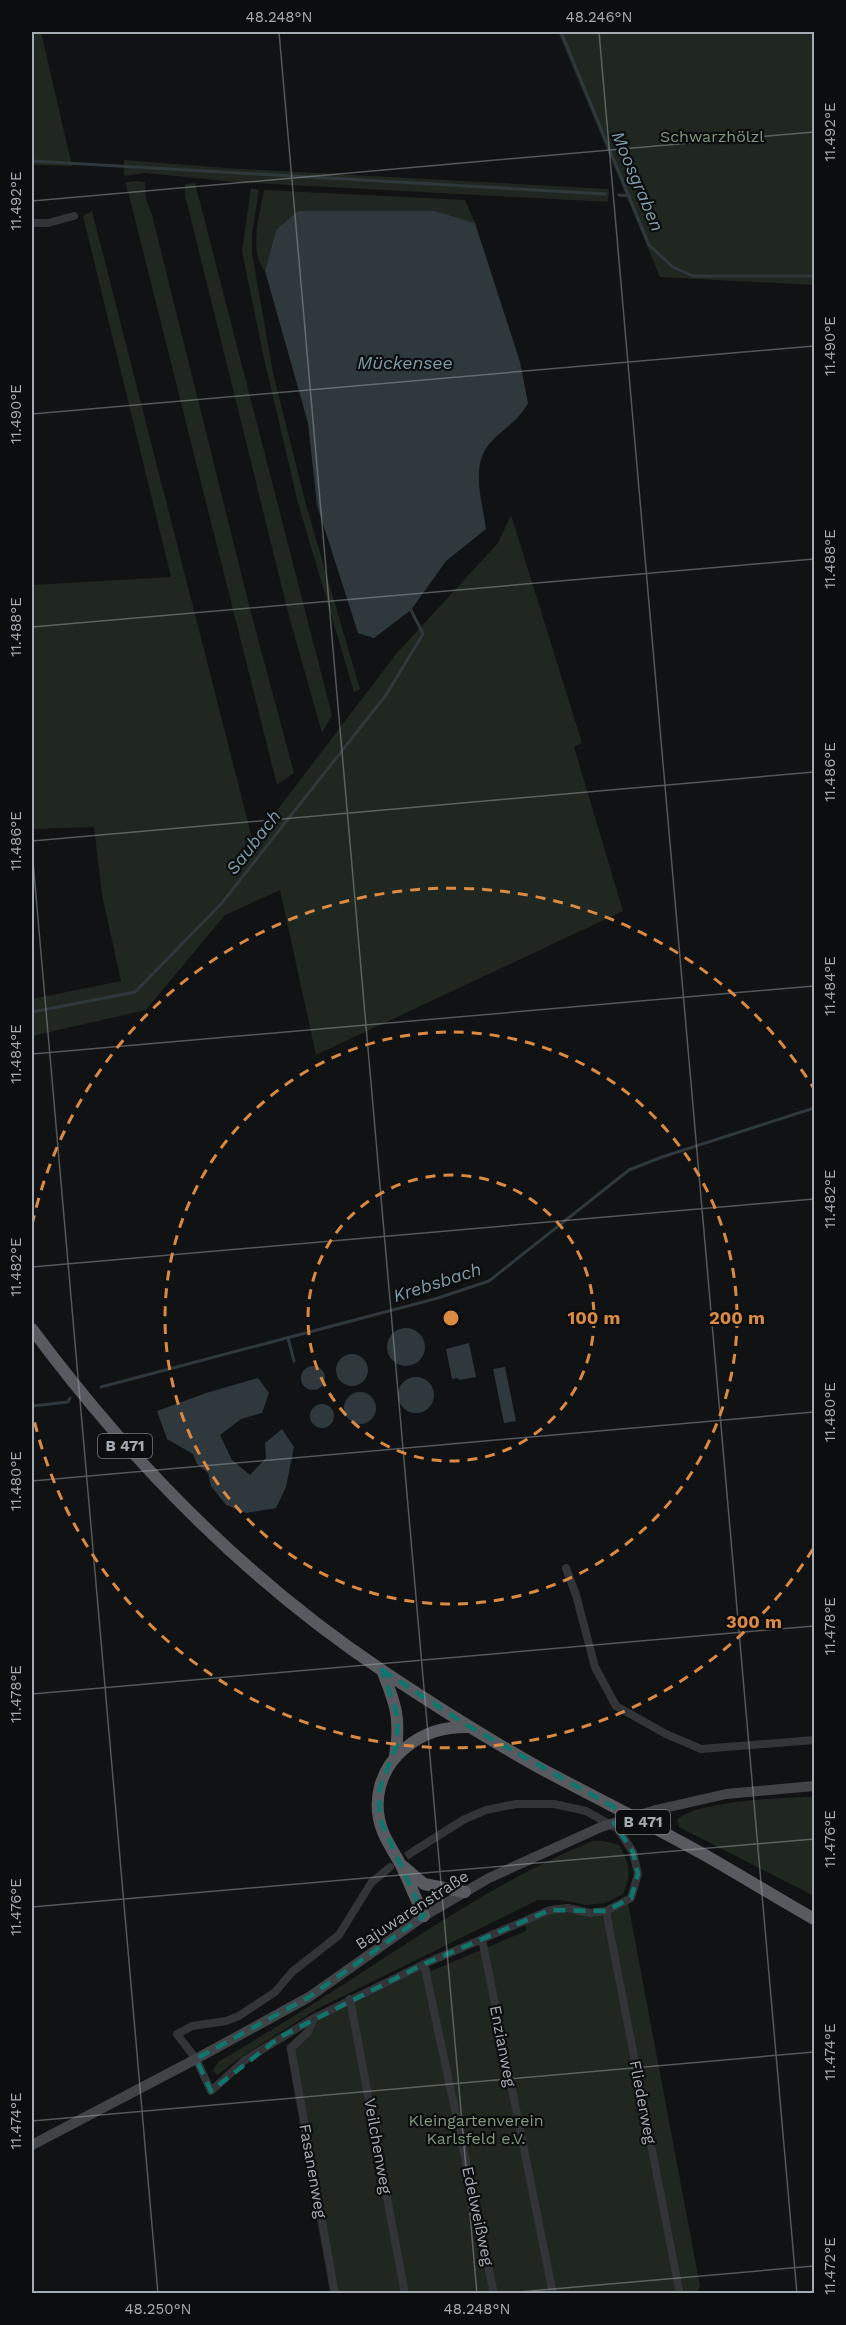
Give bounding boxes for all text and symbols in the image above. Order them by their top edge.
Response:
text: 48.248°N [245,8,313,26]
text: 48.246°N [566,8,632,26]
text: 11.492°E [821,102,839,162]
park label: Schwarzhölzl [660,127,764,146]
water label: Moosgraben [608,128,668,234]
text: 11.492°E [7,171,25,231]
text: 11.490°E [821,316,839,376]
water label: Mückensee [357,352,453,373]
text: 11.490°E [7,384,25,444]
text: 11.488°E [821,529,839,589]
text: 11.488°E [7,597,25,657]
text: 11.486°E [821,742,839,802]
water label: Saubach [221,806,285,878]
text: 11.486°E [7,811,25,871]
text: 11.484°E [821,956,839,1016]
text: 11.484°E [7,1024,25,1084]
text: 11.482°E [821,1169,839,1229]
text: 11.482°E [7,1237,25,1297]
water label: Krebsbach [390,1258,484,1306]
text: 100 m [567,1307,621,1328]
text: 200 m [709,1307,765,1328]
centre of rings [441,1308,461,1328]
text: 11.480°E [821,1382,839,1442]
road number: B 471 [98,1434,152,1458]
text: 11.480°E [7,1451,25,1511]
text: 11.478°E [821,1597,839,1655]
text: 300 m [726,1611,782,1632]
text: 11.478°E [7,1665,25,1723]
road number: B 471 [616,1810,670,1834]
text: 11.476°E [821,1810,839,1868]
street label: Bajuwarenstraße [352,1866,472,1954]
text: 11.476°E [7,1878,25,1936]
street label: Enzianweg [486,2004,520,2089]
text: 11.474°E [821,2023,839,2081]
street label: Fliederweg [626,2059,661,2146]
text: 11.474°E [7,2092,25,2150]
street label: Veilchenweg [360,2097,396,2196]
park label: Kleingartenverein Karlsfeld e.V. [408,2111,544,2148]
street label: Fasanenweg [295,2122,331,2220]
street label: Edelweißweg [458,2165,498,2268]
text: 11.472°E [821,2237,839,2295]
text: 48.250°N [124,2300,192,2318]
text: 48.248°N [443,2300,511,2318]

